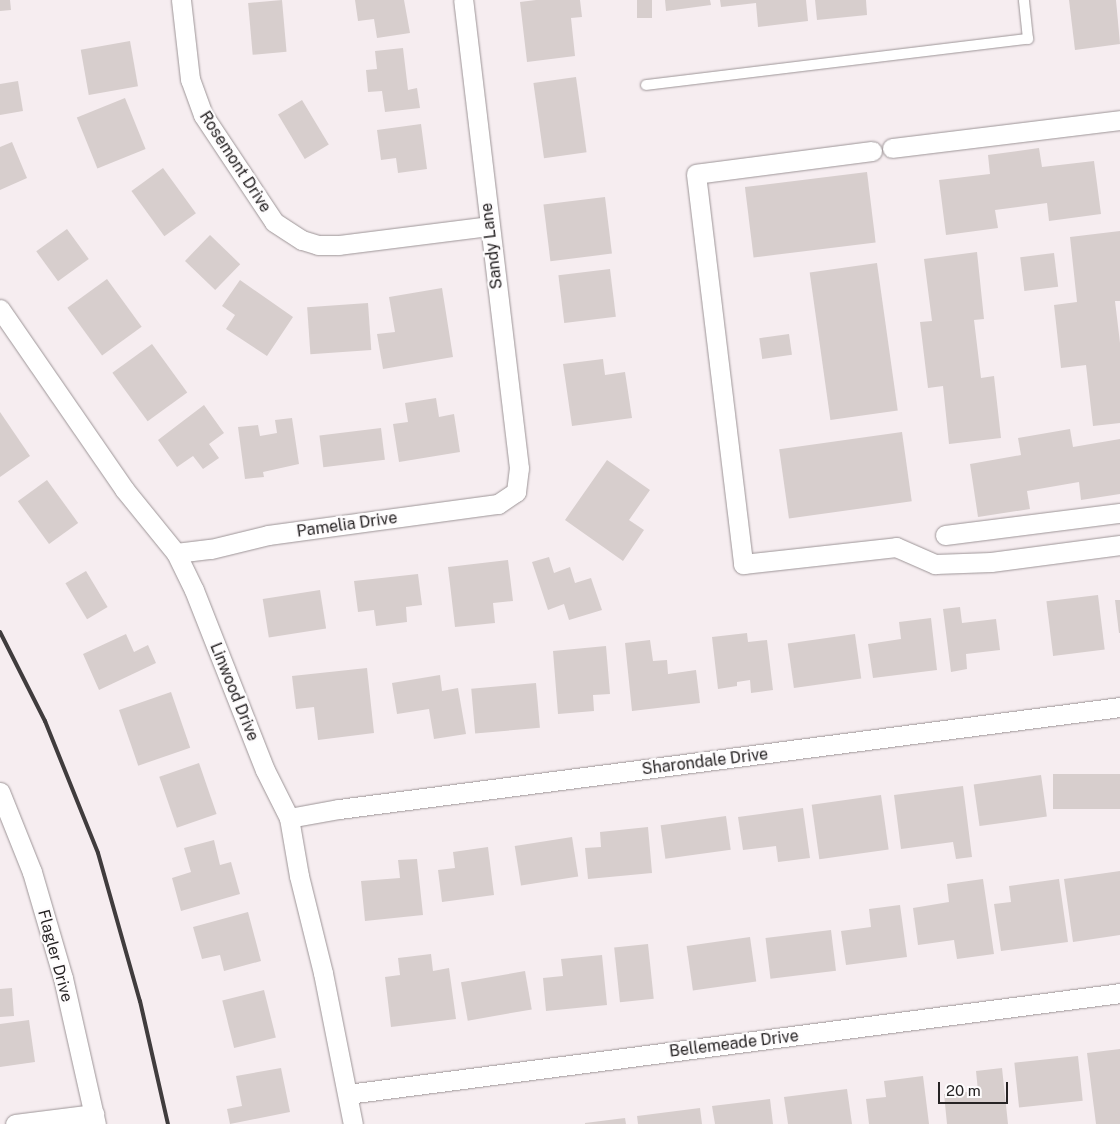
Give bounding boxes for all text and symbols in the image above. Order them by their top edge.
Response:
street label: Rosemont Drive [195,108,275,216]
street label: Sandy Lane [477,202,507,290]
street label: Pamelia Drive [295,508,399,542]
street label: Linwood Drive [206,640,262,744]
street label: Sharondale Drive [641,745,769,779]
street label: Flagler Drive [33,908,77,1004]
street label: Bellemeade Drive [668,1027,800,1061]
scale bar [940,1072,1010,1104]
text: 20 m [946,1082,981,1099]

